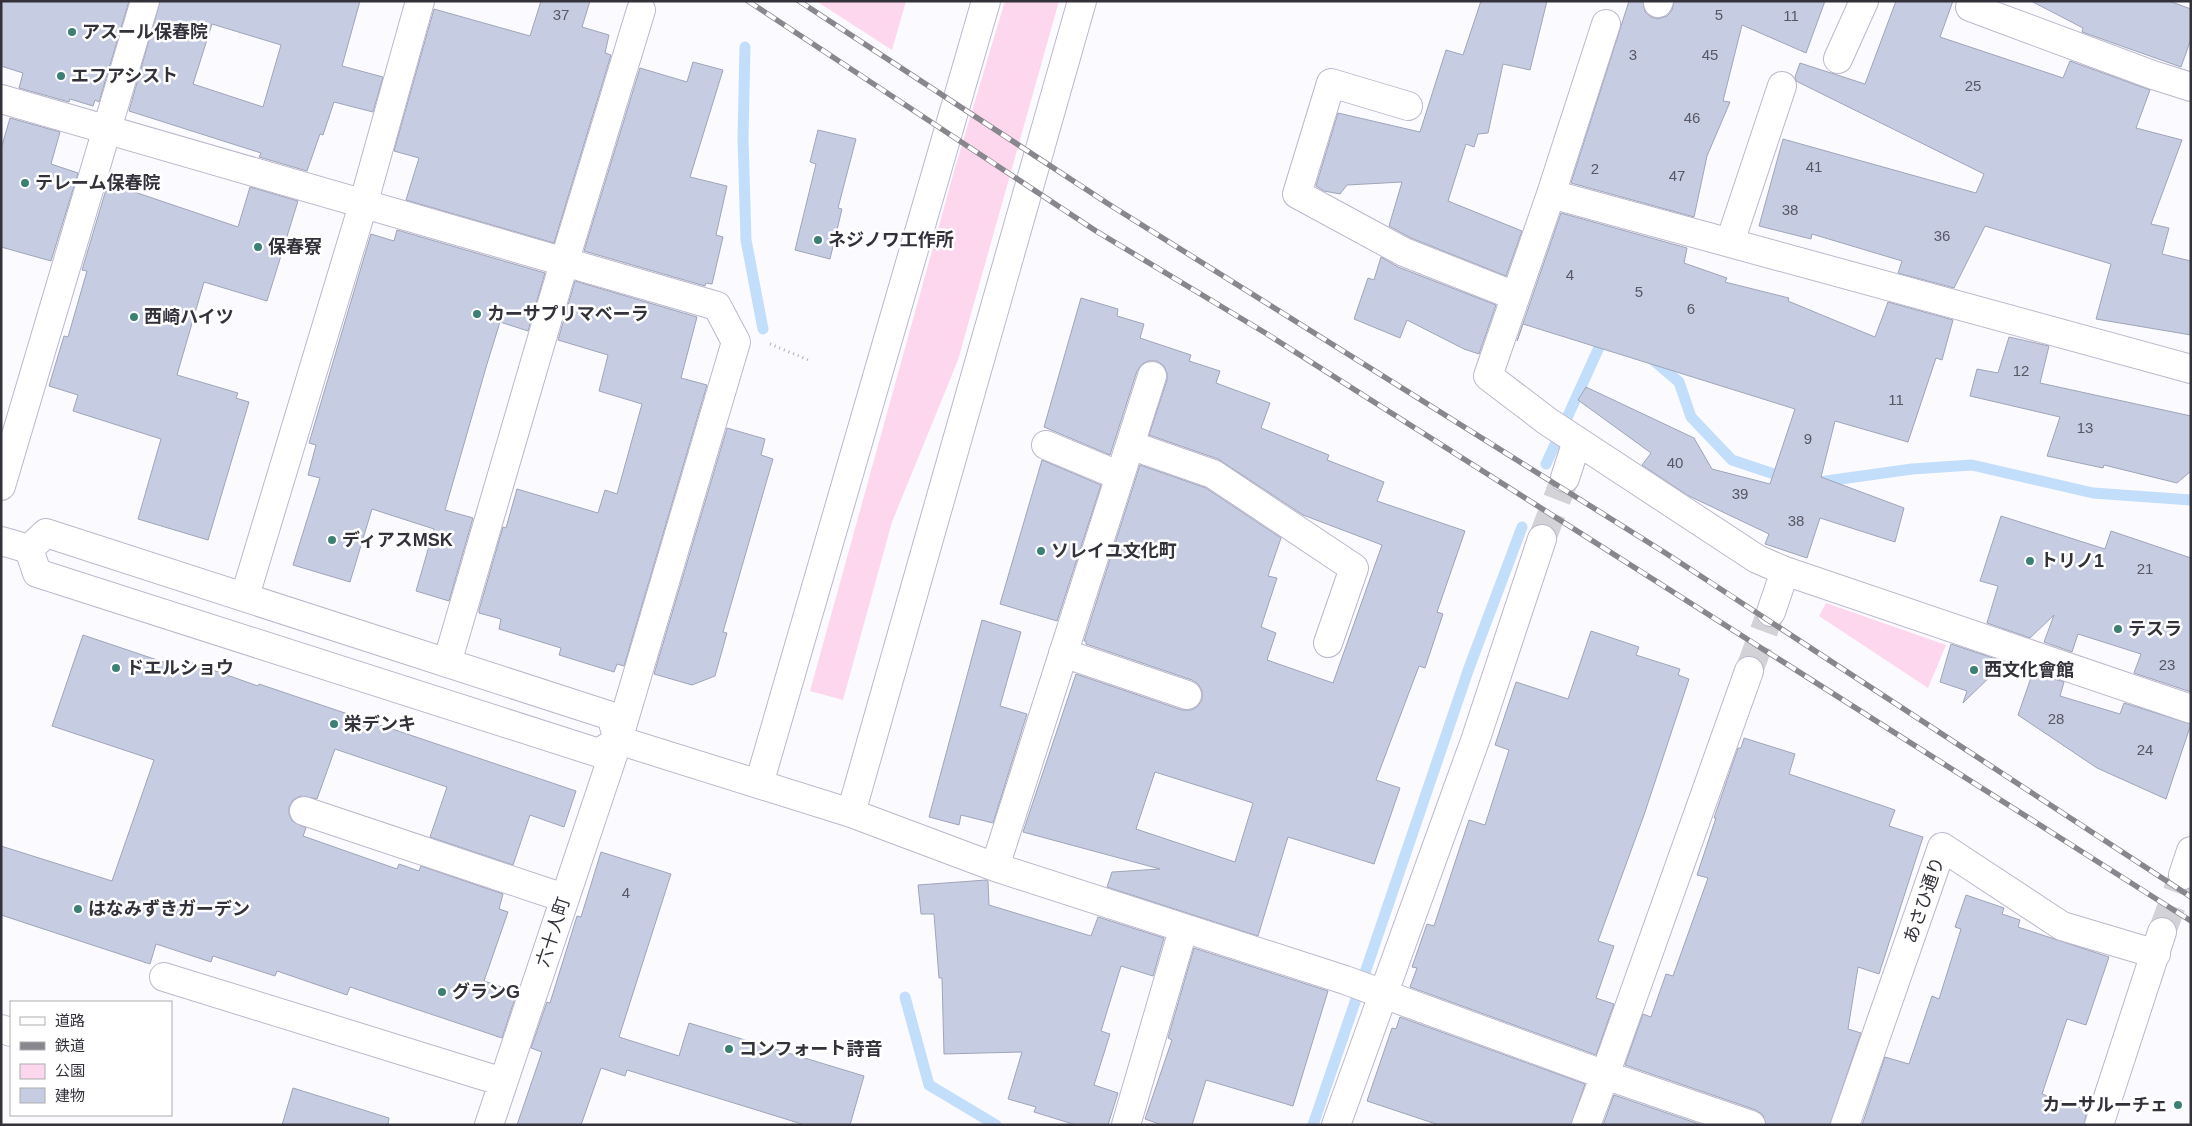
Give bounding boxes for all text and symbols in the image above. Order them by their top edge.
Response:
house number: 37 [553,6,569,23]
house number: 5 [1715,6,1723,23]
house number: 11 [1783,7,1799,24]
place label: アスール保春院 [82,22,208,42]
marker: アスール保春院 [66,26,78,38]
house number: 3 [1629,46,1637,63]
house number: 45 [1702,46,1718,63]
place label: エフアシスト [71,66,178,86]
marker: エフアシスト [55,70,67,82]
house number: 25 [1965,77,1981,94]
house number: 46 [1684,109,1700,126]
house number: 41 [1806,158,1822,175]
house number: 2 [1591,160,1599,177]
house number: 47 [1669,167,1685,184]
place label: テレーム保春院 [35,173,160,193]
marker: テレーム保春院 [19,177,31,189]
house number: 38 [1782,201,1798,218]
house number: 36 [1934,227,1950,244]
place label: ネジノワ工作所 [828,230,954,250]
marker: ネジノワ工作所 [812,234,824,246]
place label: 保春寮 [268,237,322,257]
marker: 保春寮 [252,241,264,253]
house number: 4 [1566,266,1574,283]
house number: 5 [1635,283,1643,300]
house number: 6 [1687,300,1695,317]
place label: カーサプリマベーラ [487,304,649,324]
place label: 西崎ハイツ [144,307,234,327]
marker: カーサプリマベーラ [471,308,483,320]
marker: 西崎ハイツ [128,311,140,323]
house number: 12 [2013,362,2029,379]
house number: 11 [1888,391,1904,408]
house number: 13 [2077,419,2093,436]
house number: 9 [1804,430,1812,447]
house number: 40 [1667,454,1683,471]
house number: 39 [1732,485,1748,502]
house number: 38 [1788,512,1804,529]
place label: ディアスMSK [342,530,453,550]
marker: ディアスMSK [326,534,338,546]
place label: ソレイユ文化町 [1051,541,1177,561]
marker: ソレイユ文化町 [1035,545,1047,557]
place label: トリノ1 [2040,551,2104,571]
marker: トリノ1 [2024,555,2036,567]
house number: 21 [2137,560,2153,577]
place label: テスラ [2128,619,2182,639]
marker: テスラ [2112,623,2124,635]
house number: 23 [2159,656,2175,673]
place label: ドエルショウ [126,658,234,678]
place label: 西文化會館 [1984,660,2074,680]
marker: ドエルショウ [110,662,122,674]
marker: 西文化會館 [1968,664,1980,676]
house number: 28 [2048,710,2064,727]
place label: 栄デンキ [344,714,416,734]
marker: 栄デンキ [328,718,340,730]
house number: 24 [2137,741,2153,758]
street label: あさひ通り [1900,854,1948,946]
house number: 4 [622,884,630,901]
street label: 六十人町 [532,895,574,969]
place label: はなみずきガーデン [88,898,250,919]
marker: はなみずきガーデン [72,903,84,915]
place label: グランG [452,982,520,1002]
marker: グランG [436,986,448,998]
legend [10,1001,172,1116]
text: 道路 [55,1012,85,1029]
text: 鉄道 [55,1037,85,1054]
place label: コンフォート詩音 [739,1039,882,1059]
marker: コンフォート詩音 [723,1043,735,1055]
text: 公園 [55,1062,85,1079]
text: 建物 [55,1087,85,1104]
place label: カーサルーチェ [2042,1095,2168,1115]
marker: カーサルーチェ [2172,1099,2184,1111]

